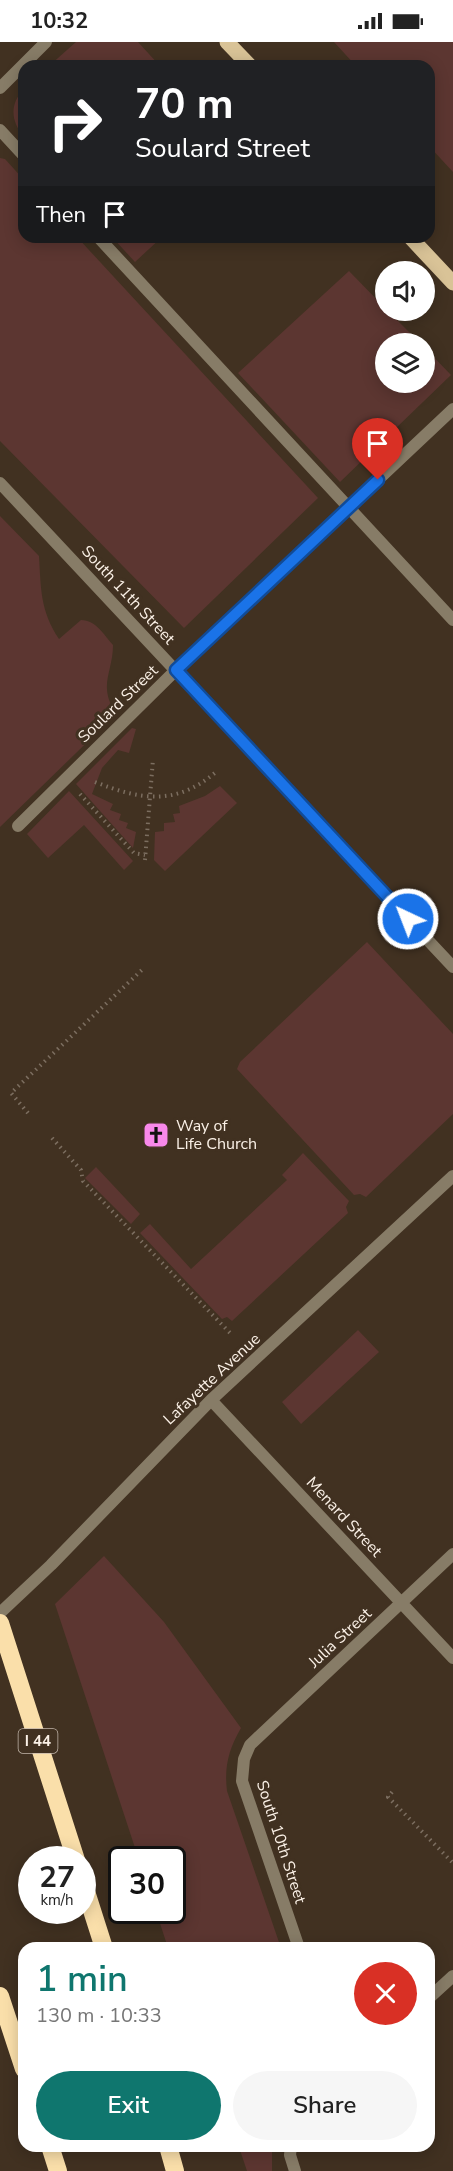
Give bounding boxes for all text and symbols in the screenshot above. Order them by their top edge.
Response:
text: 10:32 [30,6,88,36]
text: 70 m [135,76,234,133]
icon: right [36,84,114,162]
text: Soulard Street [135,130,310,167]
icon: arrive [98,198,131,231]
text: Then [36,200,86,230]
map controls [375,261,435,393]
button: sound [375,261,435,321]
button: layers [375,333,435,393]
pin [352,418,403,480]
icon: arrive [361,427,394,460]
street label: South 11th Street [76,541,180,650]
street label: Soulard Street [73,660,163,748]
position arrow [376,887,440,951]
place label: Way of Life Church [176,1115,257,1155]
church icon: Way of Life Church [141,1120,171,1150]
street label: Lafayette Avenue [159,1328,265,1430]
street label: Menard Street [301,1472,387,1562]
street label: Julia Street [303,1603,377,1674]
road number: I 44 [18,1729,57,1753]
street label: South 10th Street [251,1778,311,1907]
speed limit sign: 30 [108,1846,186,1924]
text: 27 [39,1857,75,1898]
text: km/h [40,1890,74,1910]
text: 1 min [36,1955,128,2004]
button: close [354,1962,417,2025]
text: 130 m · 10:33 [36,2002,162,2029]
button: Exit [36,2071,221,2140]
button: Share [233,2071,417,2140]

